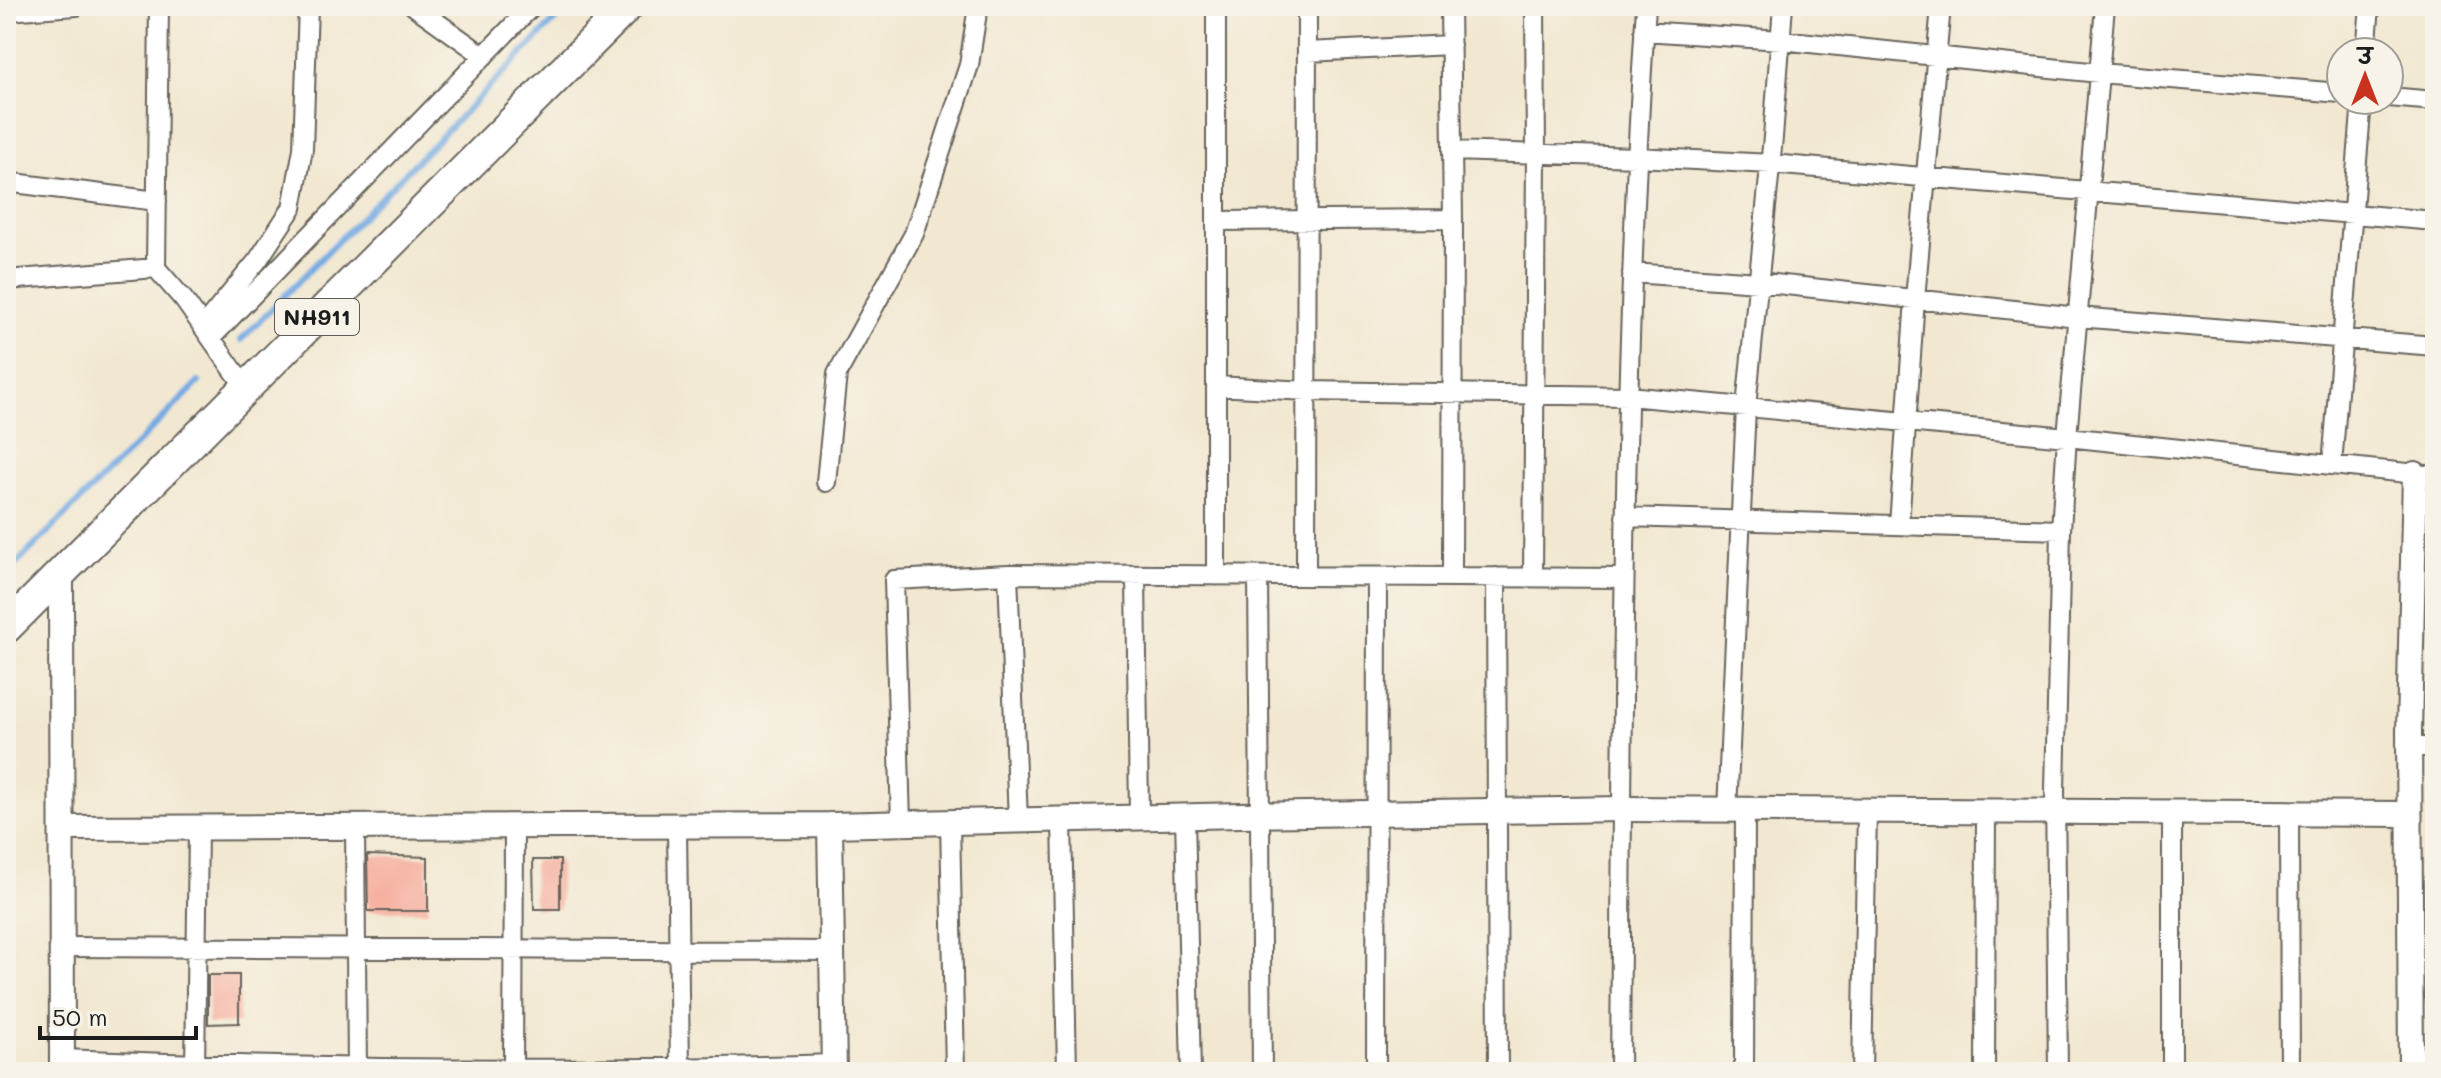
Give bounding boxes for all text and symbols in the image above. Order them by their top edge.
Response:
north arrow [2325,36,2405,116]
text: उ [2356,41,2375,70]
road number: NH911 [275,299,359,335]
scale bar [40,990,196,1040]
text: 50 m [52,1001,108,1032]

